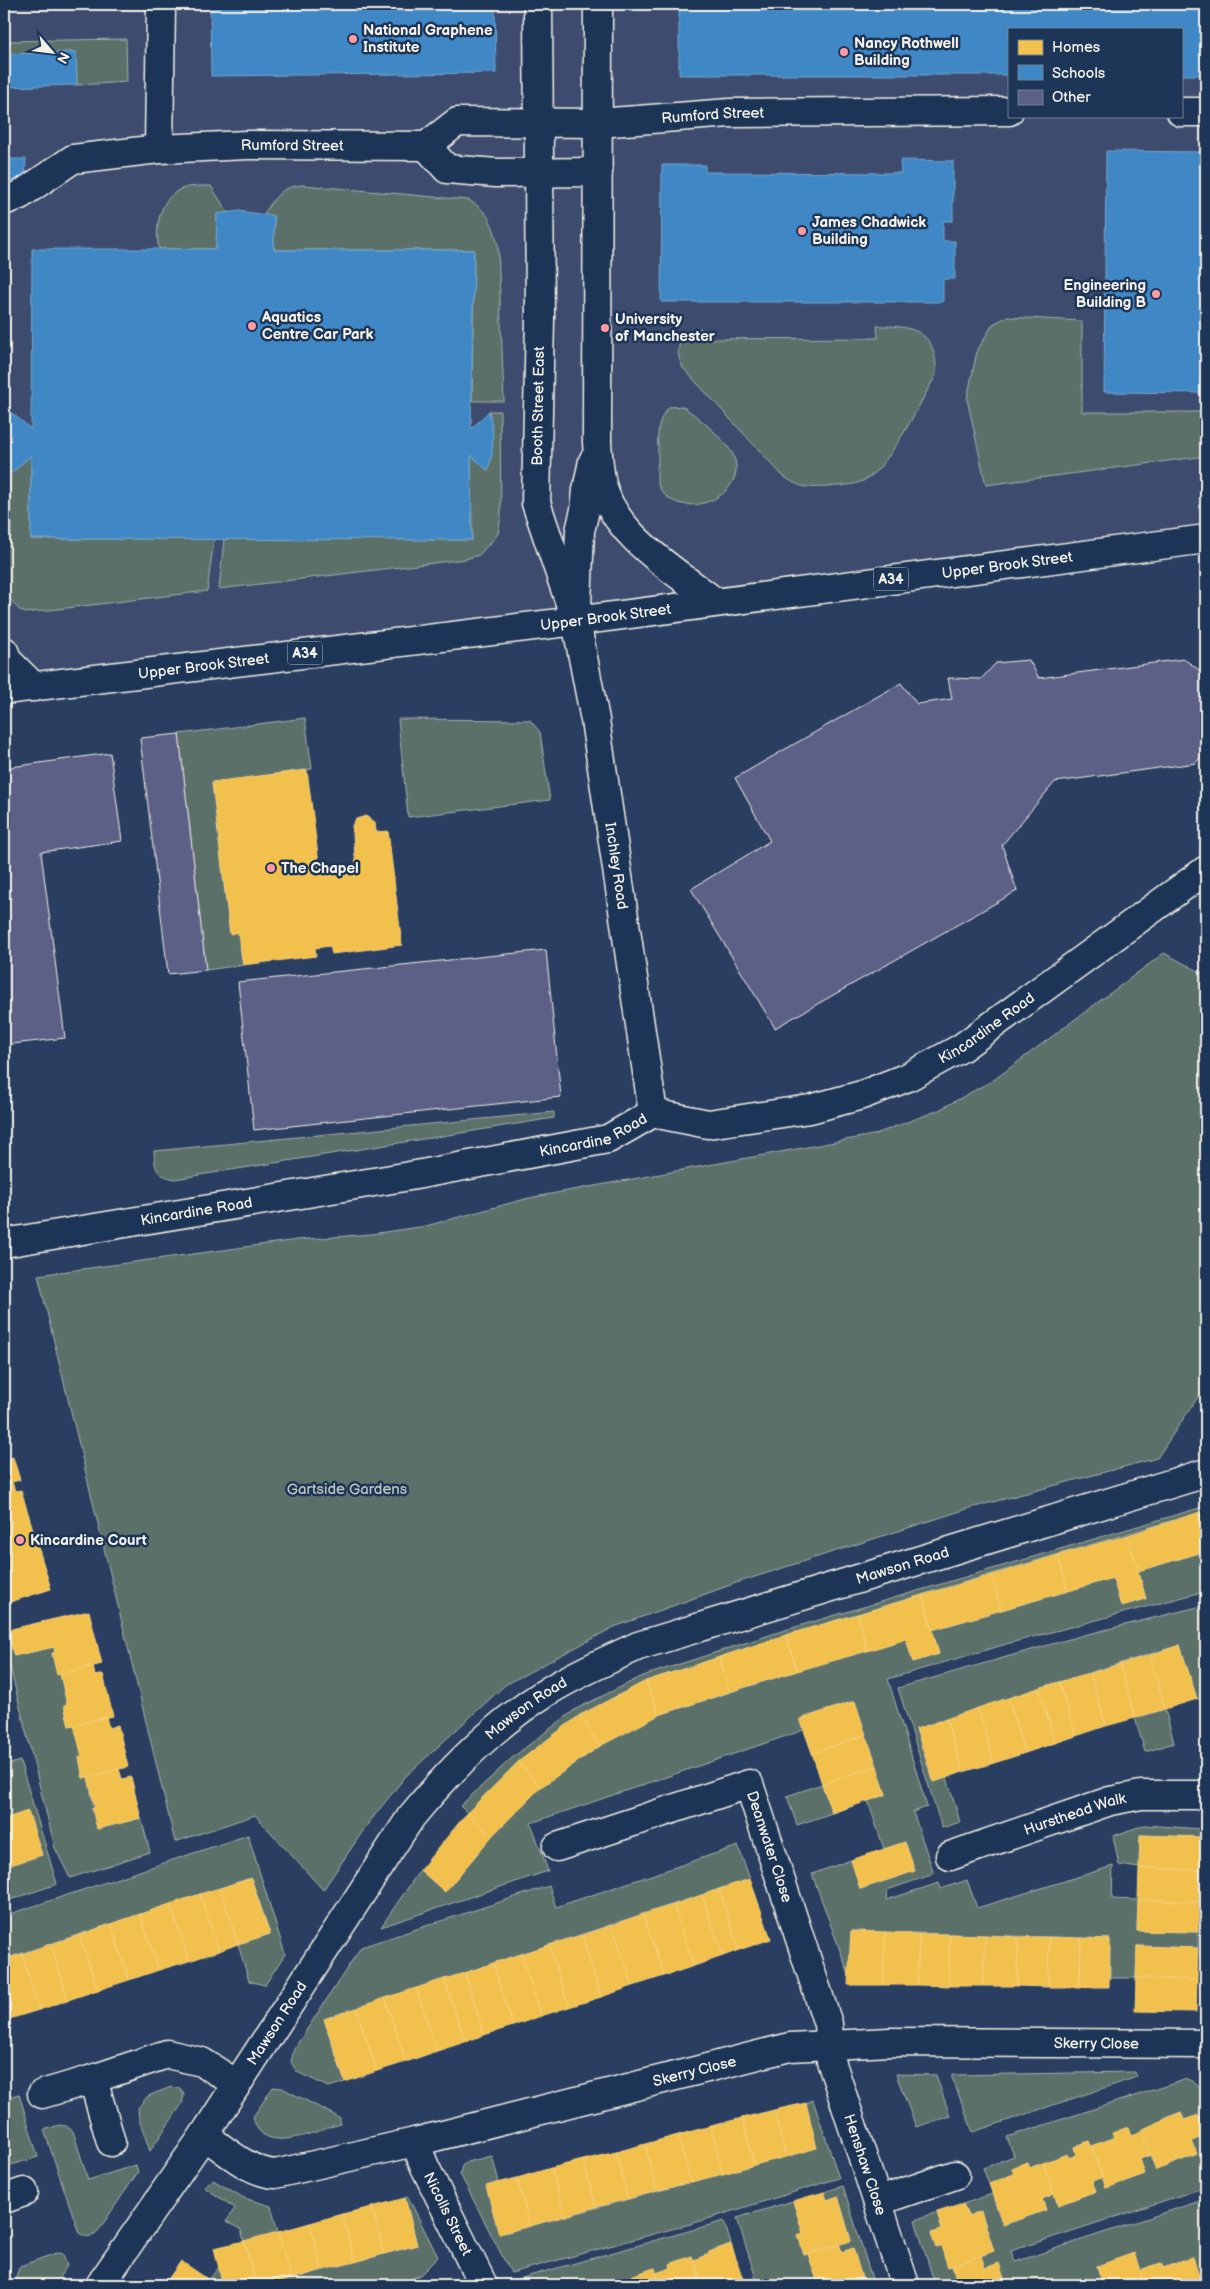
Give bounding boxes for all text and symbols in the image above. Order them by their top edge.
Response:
place label: National Graphene Institute [363,21,493,57]
north arrow [28,28,78,78]
legend [1008,28,1182,118]
marker: National Graphene Institute [347,33,359,45]
place label: Nancy Rothwell Building [854,34,959,70]
text: Homes [1052,38,1101,57]
marker: Nancy Rothwell Building [838,46,850,58]
text: N [53,49,73,67]
text: Schools [1052,64,1106,83]
text: Other [1052,88,1091,107]
street label: Rumford Street [661,104,765,128]
street label: Rumford Street [240,136,344,156]
place label: James Chadwick Building [812,213,926,249]
marker: James Chadwick Building [796,225,808,237]
place label: Engineering Building B [1064,276,1146,312]
marker: Engineering Building B [1150,288,1162,300]
place label: Aquatics Centre Car Park [261,308,374,344]
place label: University of Manchester [615,310,716,346]
marker: Aquatics Centre Car Park [246,320,258,332]
marker: University of Manchester [599,322,611,334]
street label: Booth Street East [528,346,549,466]
street label: Upper Brook Street [941,547,1074,583]
road number: A34 [874,568,908,590]
street label: Upper Brook Street [539,600,673,635]
road number: A34 [288,641,322,664]
street label: Upper Brook Street [137,649,270,684]
street label: Inchley Road [600,821,632,911]
place label: The Chapel [281,859,359,878]
marker: The Chapel [265,862,277,874]
street label: Kincardine Road [935,989,1039,1068]
street label: Kincardine Road [538,1109,651,1162]
street label: Kincardine Road [139,1193,254,1230]
park label: Gartside Gardens [287,1480,408,1499]
place label: Kincardine Court [30,1531,147,1550]
marker: Kincardine Court [14,1534,26,1546]
street label: Mawson Road [854,1543,951,1589]
street label: Mawson Road [481,1673,571,1744]
street label: Deanwater Close [742,1789,796,1905]
street label: Hursthead Walk [1021,1789,1128,1840]
street label: Mawson Road [243,1978,311,2069]
street label: Skerry Close [1054,2034,1139,2054]
street label: Skerry Close [651,2052,738,2091]
street label: Henshaw Close [839,2112,890,2218]
street label: Nicolls Street [419,2169,476,2259]

